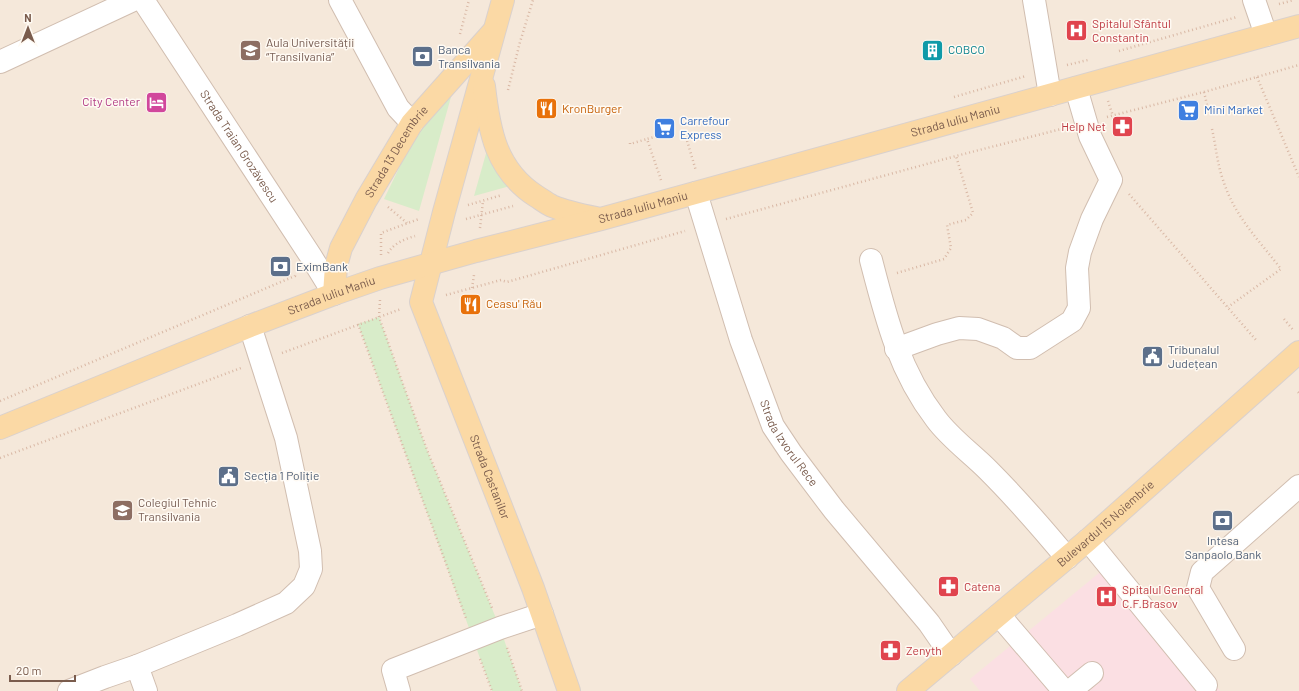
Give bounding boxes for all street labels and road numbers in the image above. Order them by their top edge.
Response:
street label: Strada Traian Grozăvescu [198,87,282,205]
street label: Strada Iuliu Maniu [909,101,1001,139]
street label: Strada 13 Decembrie [361,102,430,200]
street label: Strada Iuliu Maniu [597,187,689,225]
street label: Strada Iuliu Maniu [285,272,377,317]
street label: Strada Izvorul Rece [758,398,821,489]
street label: Strada Castanilor [468,432,514,522]
street label: Bulevardul 15 Noiembrie [1054,477,1156,569]

